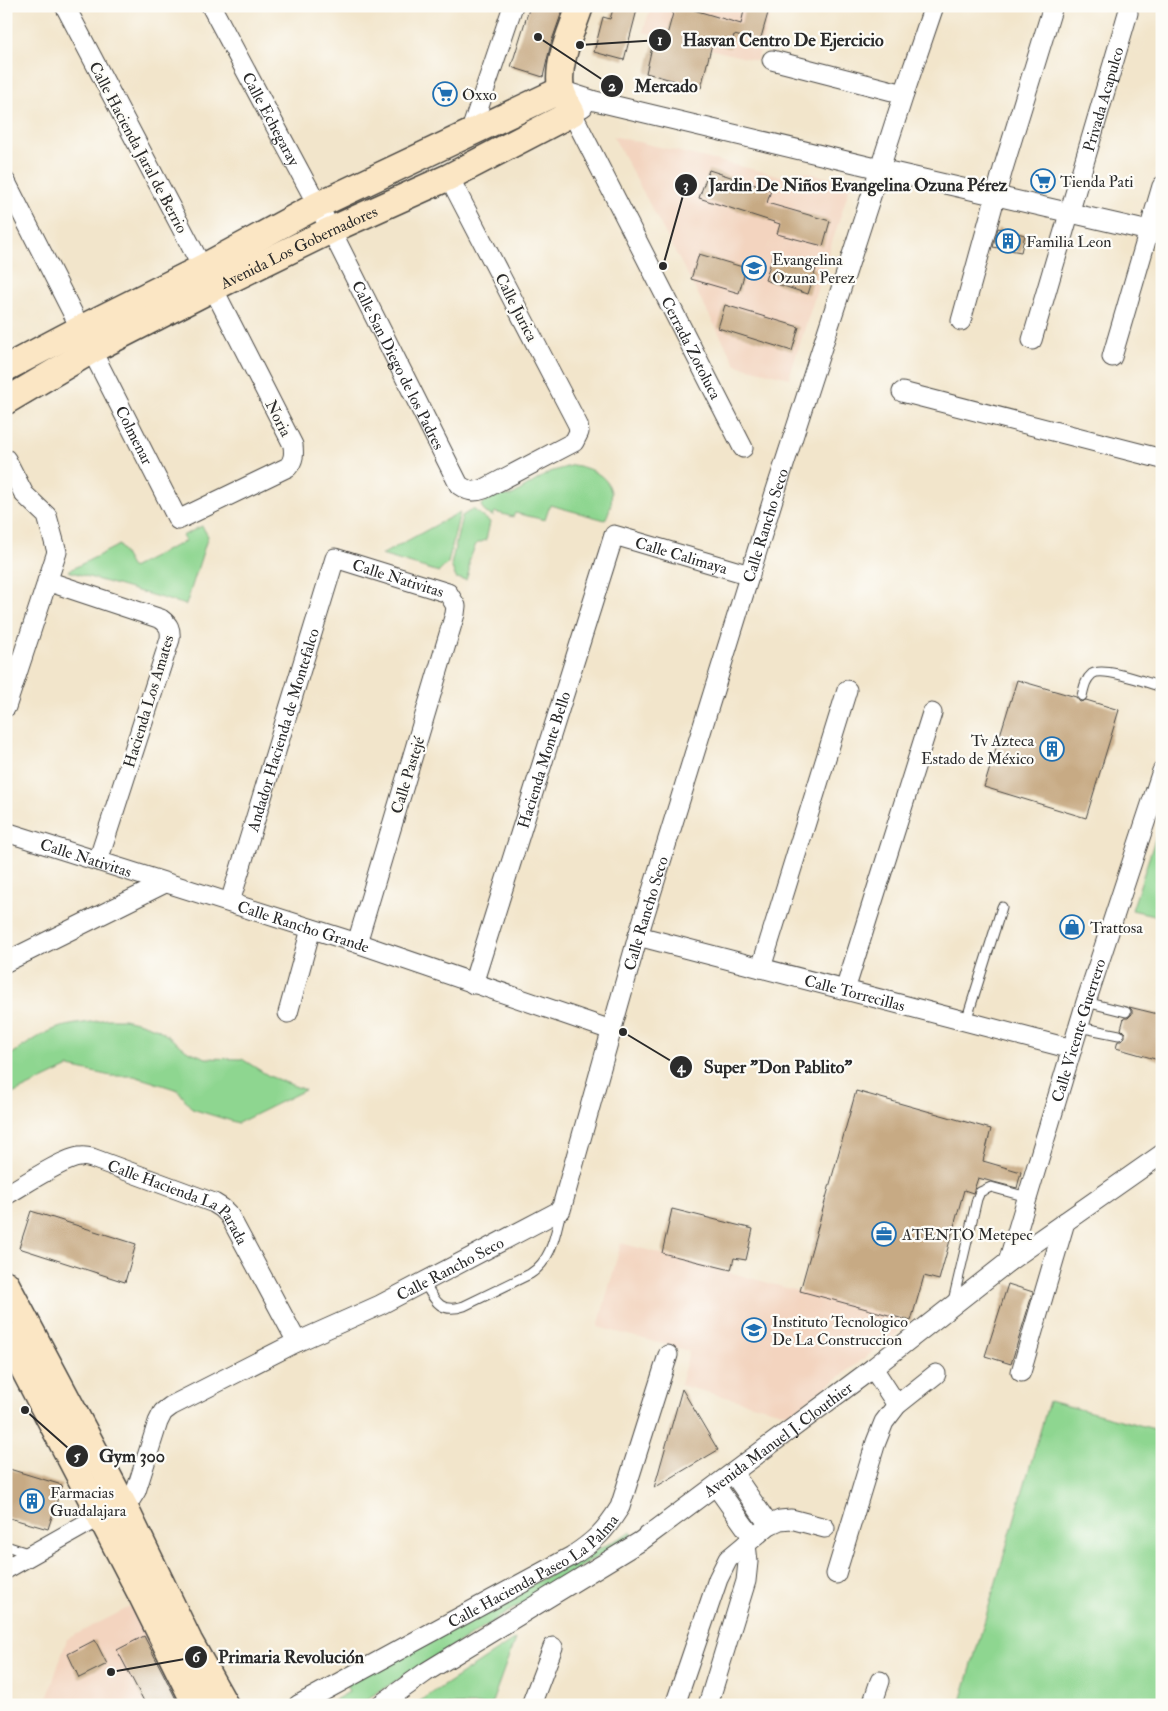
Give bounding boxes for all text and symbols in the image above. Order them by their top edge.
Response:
callout: Hasvan Centro De Ejercicio [648,23,894,56]
text: Hasvan Centro De Ejercicio [682,29,884,52]
text: 1 [657,31,663,50]
street label: Privada Acapulco [1079,44,1129,154]
street label: Calle Hacienda Jaral de Berrio [84,58,192,237]
street label: Calle Echegaray [237,69,304,170]
callout: Mercado [599,69,708,102]
text: Mercado [633,75,698,98]
text: 2 [608,77,616,96]
supermarket icon: Oxxo [432,81,458,107]
place label: Oxxo [462,85,497,105]
callout: Jardin De Niños Evangelina Ozuna Pérez [674,168,1018,201]
supermarket icon: Tienda Pati [1030,168,1056,194]
place label: Tienda Pati [1060,172,1134,192]
text: Jardin De Niños Evangelina Ozuna Pérez [707,174,1008,197]
text: 3 [683,176,689,195]
street label: Avenida Los Gobernadores [216,201,381,294]
building icon: Familia Leon [995,228,1021,254]
place label: Familia Leon [1026,232,1111,252]
place label: Evangelina Ozuna Perez [772,250,855,288]
school or university icon: Evangelina Ozuna Perez [741,255,767,281]
street label: Calle Jurica [490,270,542,346]
street label: Calle San Diego de los Padres [347,277,449,453]
street label: Cerrada Zotoluca [656,293,726,403]
street label: Noria [260,397,296,441]
street label: Colmenar [111,403,157,468]
street label: Calle Rancho Seco [739,466,793,585]
street label: Calle Calimaya [633,533,730,579]
street label: Calle Nativitas [350,555,446,602]
street label: Andador Hacienda de Montefalco [243,626,324,835]
street label: Hacienda Los Amates [119,632,179,770]
street label: Hacienda Monte Bello [513,689,575,831]
place label: Tv Azteca Estado de México [921,731,1034,769]
street label: Calle Pastejé [387,734,429,816]
building icon: Tv Azteca Estado de México [1039,736,1065,762]
street label: Calle Nativitas [38,834,134,882]
street label: Calle Rancho Seco [620,854,673,973]
street label: Calle Rancho Grande [235,897,372,958]
shop icon: Trattosa [1059,914,1085,940]
place label: Trattosa [1090,918,1143,938]
street label: Calle Vicente Guerrero [1047,956,1111,1105]
street label: Calle Torrecillas [802,971,907,1016]
callout: Super "Don Pablito" [669,1051,862,1084]
text: Super "Don Pablito" [704,1056,852,1079]
text: 4 [676,1058,686,1077]
street label: Calle Hacienda La Parada [105,1156,252,1249]
office icon: ATENTO Metepec [871,1221,897,1247]
place label: ATENTO Metepec [901,1225,1033,1246]
street label: Calle Rancho Seco [393,1233,508,1306]
place label: Instituto Tecnologico De La Construccion [772,1312,908,1350]
school or university icon: Instituto Tecnologico De La Construccion [741,1317,767,1343]
street label: Avenida Manuel J. Clouthier [699,1378,857,1502]
callout: Gym 300 [64,1439,175,1472]
text: Gym 300 [99,1445,165,1468]
text: 5 [74,1447,81,1466]
place label: Farmacias Guadalajara [50,1483,127,1521]
building icon: Farmacias Guadalajara [19,1488,45,1514]
street label: Calle Hacienda Paseo La Palma [445,1511,623,1633]
callout: Primaria Revolución [183,1641,374,1674]
text: Primaria Revolución [218,1646,365,1669]
text: 6 [192,1648,201,1667]

